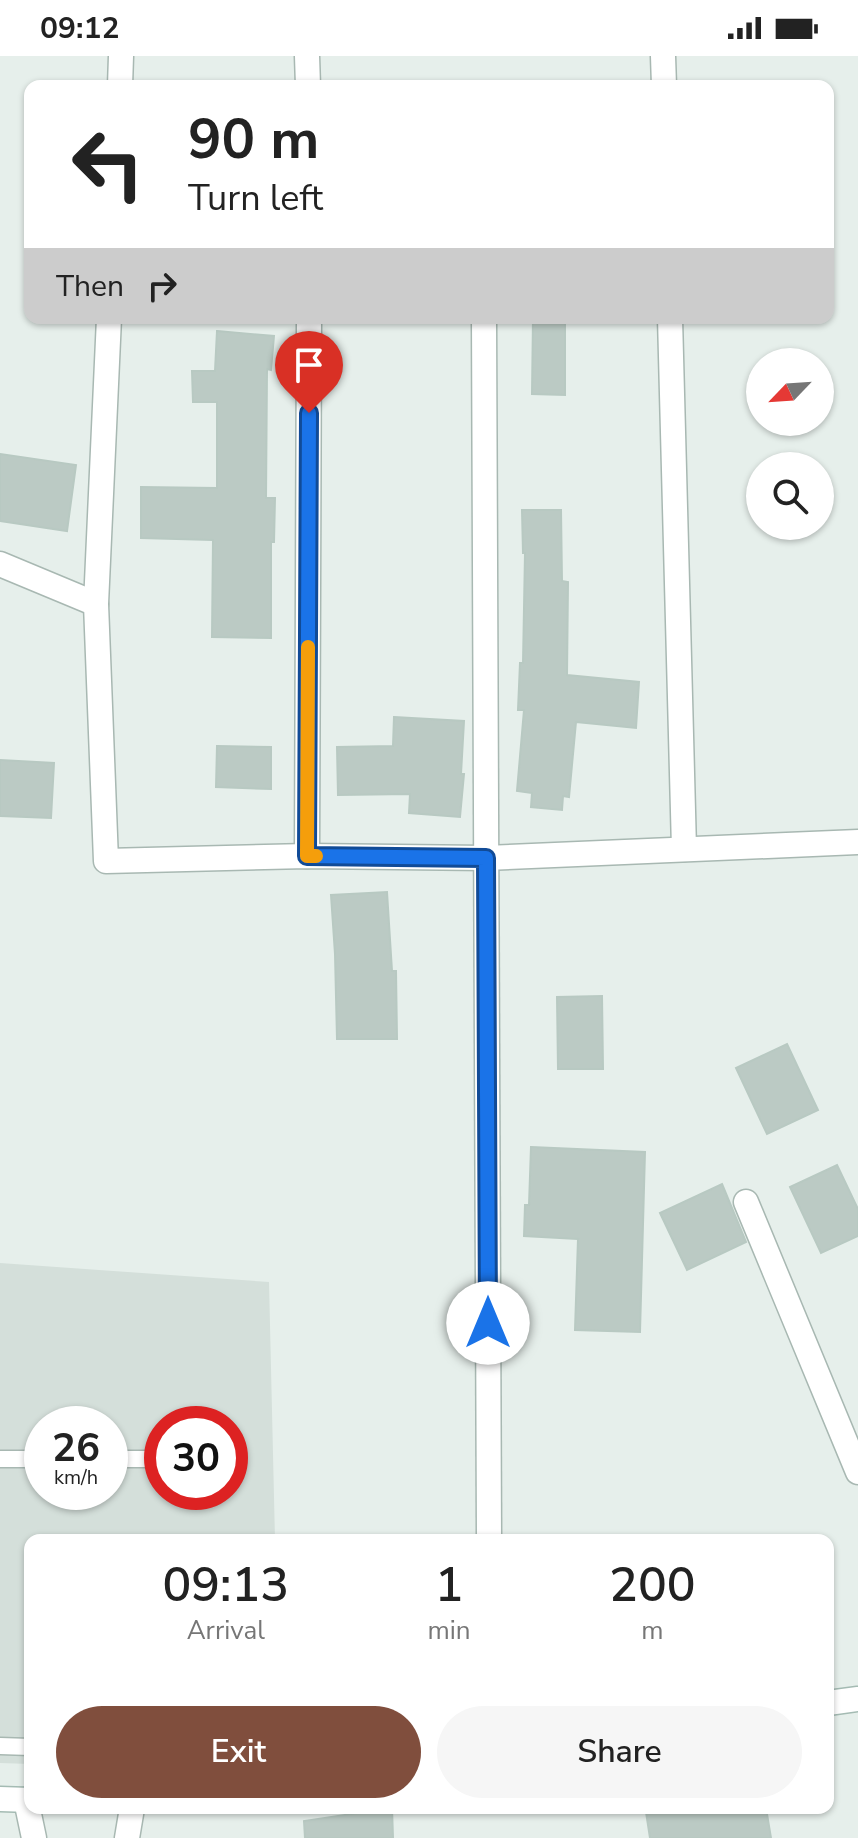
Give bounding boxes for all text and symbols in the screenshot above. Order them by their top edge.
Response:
text: 09:12 [40,8,119,49]
text: 90 m [188,101,319,178]
icon: left [56,112,160,216]
text: Turn left [188,174,323,223]
icon: right [140,264,184,308]
text: Then [56,266,124,307]
pin [275,331,343,413]
icon: arrive [287,343,331,387]
north arrow [746,348,834,436]
map controls [746,348,834,540]
button: search [746,452,834,540]
position arrow [446,1281,530,1365]
speed limit sign: 30 [144,1406,248,1510]
text: 26 [52,1421,100,1475]
text: km/h [54,1464,98,1491]
text: 09:13 [162,1552,289,1618]
text: 1 [435,1552,463,1618]
text: 200 [609,1552,696,1618]
text: Arrival [187,1613,265,1648]
text: min [428,1613,471,1648]
text: m [641,1613,663,1648]
button: Exit [56,1706,421,1798]
button: Share [437,1706,802,1798]

